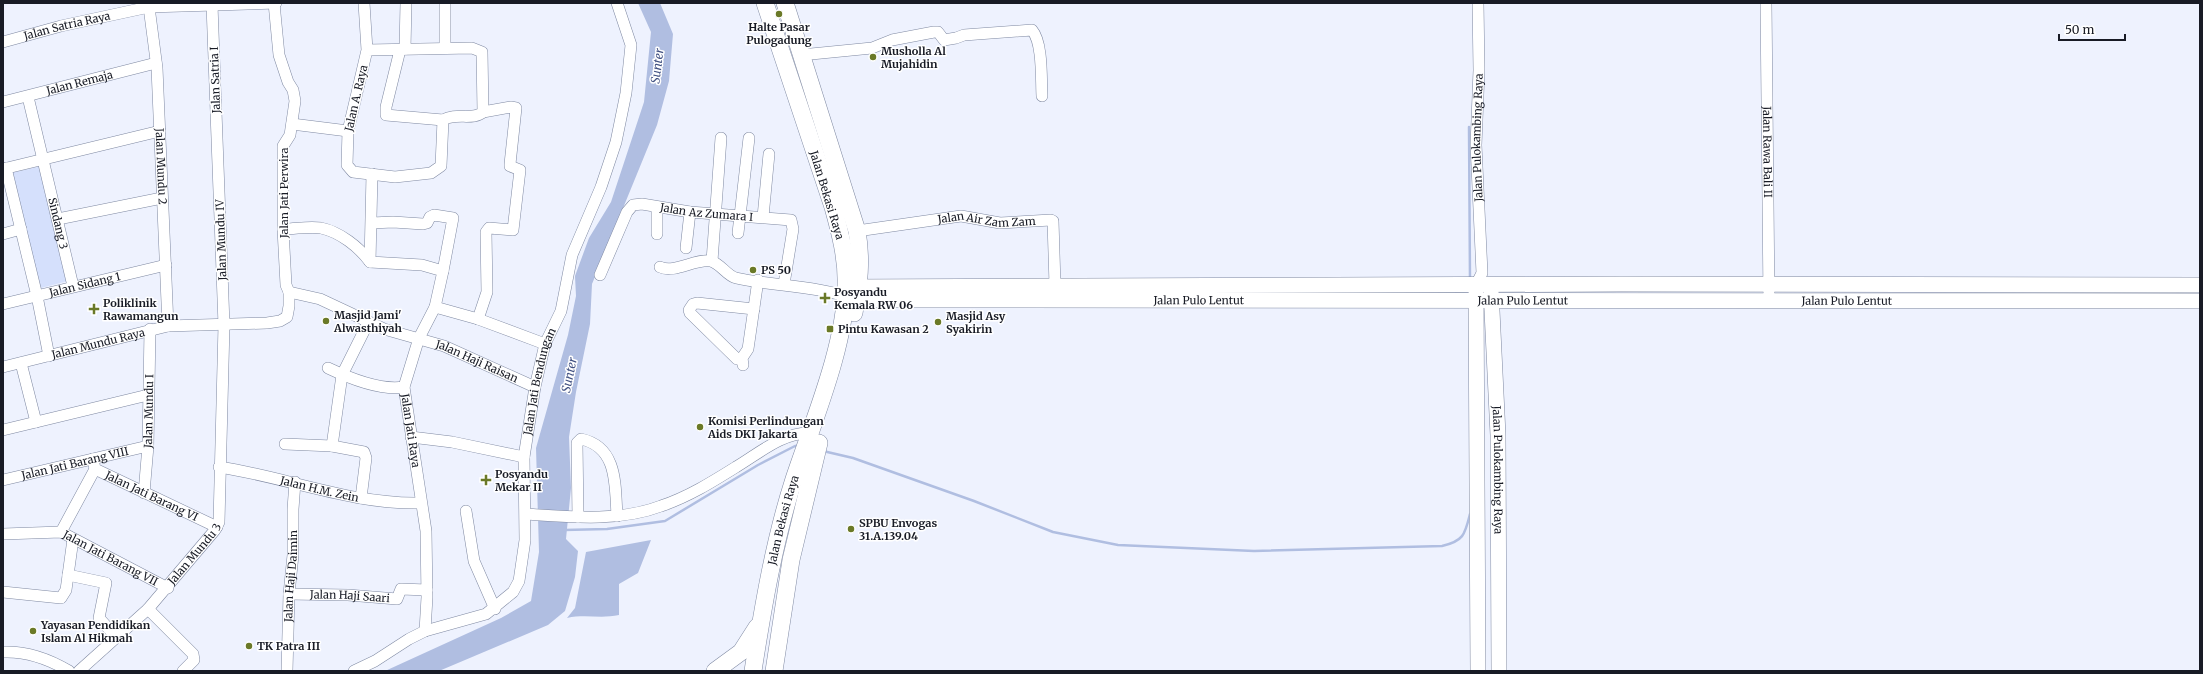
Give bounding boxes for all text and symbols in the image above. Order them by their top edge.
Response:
street label: Jalan Satria Raya [21,9,112,43]
marker: Halte Pasar Pulogadung [774,9,784,19]
scale bar [2059,16,2125,42]
place label: Halte Pasar Pulogadung [746,20,812,47]
text: 50 m [2065,22,2094,37]
place label: Musholla Al Mujahidin [881,44,946,71]
street label: Jalan Satria I [207,46,223,115]
water label: Sunter [647,46,667,84]
marker: Musholla Al Mujahidin [868,52,878,62]
street label: Jalan A. Raya [341,63,370,134]
street label: Jalan Remaja [44,67,114,98]
street label: Jalan Pulokambing Raya [1469,73,1486,203]
street label: Jalan Rawa Bali II [1760,105,1775,198]
street label: Jalan Mundu 2 [153,127,170,205]
street label: Jalan Jati Perwira [277,148,291,239]
street label: Jalan Bekasi Raya [807,148,847,241]
street label: Sindang 3 [45,196,71,251]
street label: Jalan Mundu IV [213,198,229,282]
street label: Jalan Az Zumara I [658,200,754,224]
street label: Jalan Air Zam Zam [936,209,1036,230]
place label: PS 50 [761,263,791,277]
marker: PS 50 [748,265,758,275]
street label: Jalan Sidang 1 [47,269,122,300]
place label: Posyandu Kemala RW 06 [834,285,913,312]
marker: Posyandu Kemala RW 06 [819,292,831,304]
street label: Jalan Pulo Lentut [1152,293,1245,307]
street label: Jalan Pulo Lentut [1476,293,1569,308]
street label: Jalan Pulo Lentut [1800,294,1893,308]
place label: Poliklinik Rawamangun [103,296,179,323]
marker: Poliklinik Rawamangun [88,303,100,315]
place label: Masjid Jami' Alwasthiyah [333,308,402,335]
place label: Masjid Asy Syakirin [946,309,1006,336]
marker: Masjid Jami' Alwasthiyah [321,316,331,326]
marker: Masjid Asy Syakirin [933,317,943,327]
place label: Pintu Kawasan 2 [838,322,929,336]
marker: Pintu Kawasan 2 [825,324,835,334]
street label: Jalan Mundu Raya [49,325,146,362]
street label: Jalan Jati Bendungan [520,325,559,437]
street label: Jalan Haji Raisan [433,337,521,386]
water label: Sunter [558,355,580,394]
street label: Jalan Mundu I [141,374,156,450]
street label: Jalan Jati Raya [398,392,423,469]
street label: Jalan Pulokambing Raya [1490,404,1505,534]
place label: Komisi Perlindungan Aids DKI Jakarta [707,414,824,441]
marker: Komisi Perlindungan Aids DKI Jakarta [695,422,705,432]
street label: Jalan Jati Barang VIII [19,444,130,483]
street label: Jalan Jati Barang VI [102,467,201,524]
place label: Posyandu Mekar II [495,467,548,494]
street label: Jalan H.M. Zein [278,473,361,505]
street label: Jalan Bekasi Raya [765,473,802,567]
marker: Posyandu Mekar II [480,474,492,486]
place label: SPBU Envogas 31.A.139.04 [859,516,937,543]
street label: Jalan Mundu 3 [164,521,224,588]
marker: SPBU Envogas 31.A.139.04 [846,524,856,534]
street label: Jalan Jati Barang VII [60,527,161,589]
street label: Jalan Haji Daimin [281,529,300,623]
street label: Jalan Haji Saari [309,587,391,605]
place label: Yayasan Pendidikan Islam Al Hikmah [40,618,151,645]
marker: Yayasan Pendidikan Islam Al Hikmah [28,626,38,636]
place label: TK Patra III [257,639,320,653]
marker: TK Patra III [244,641,254,651]

